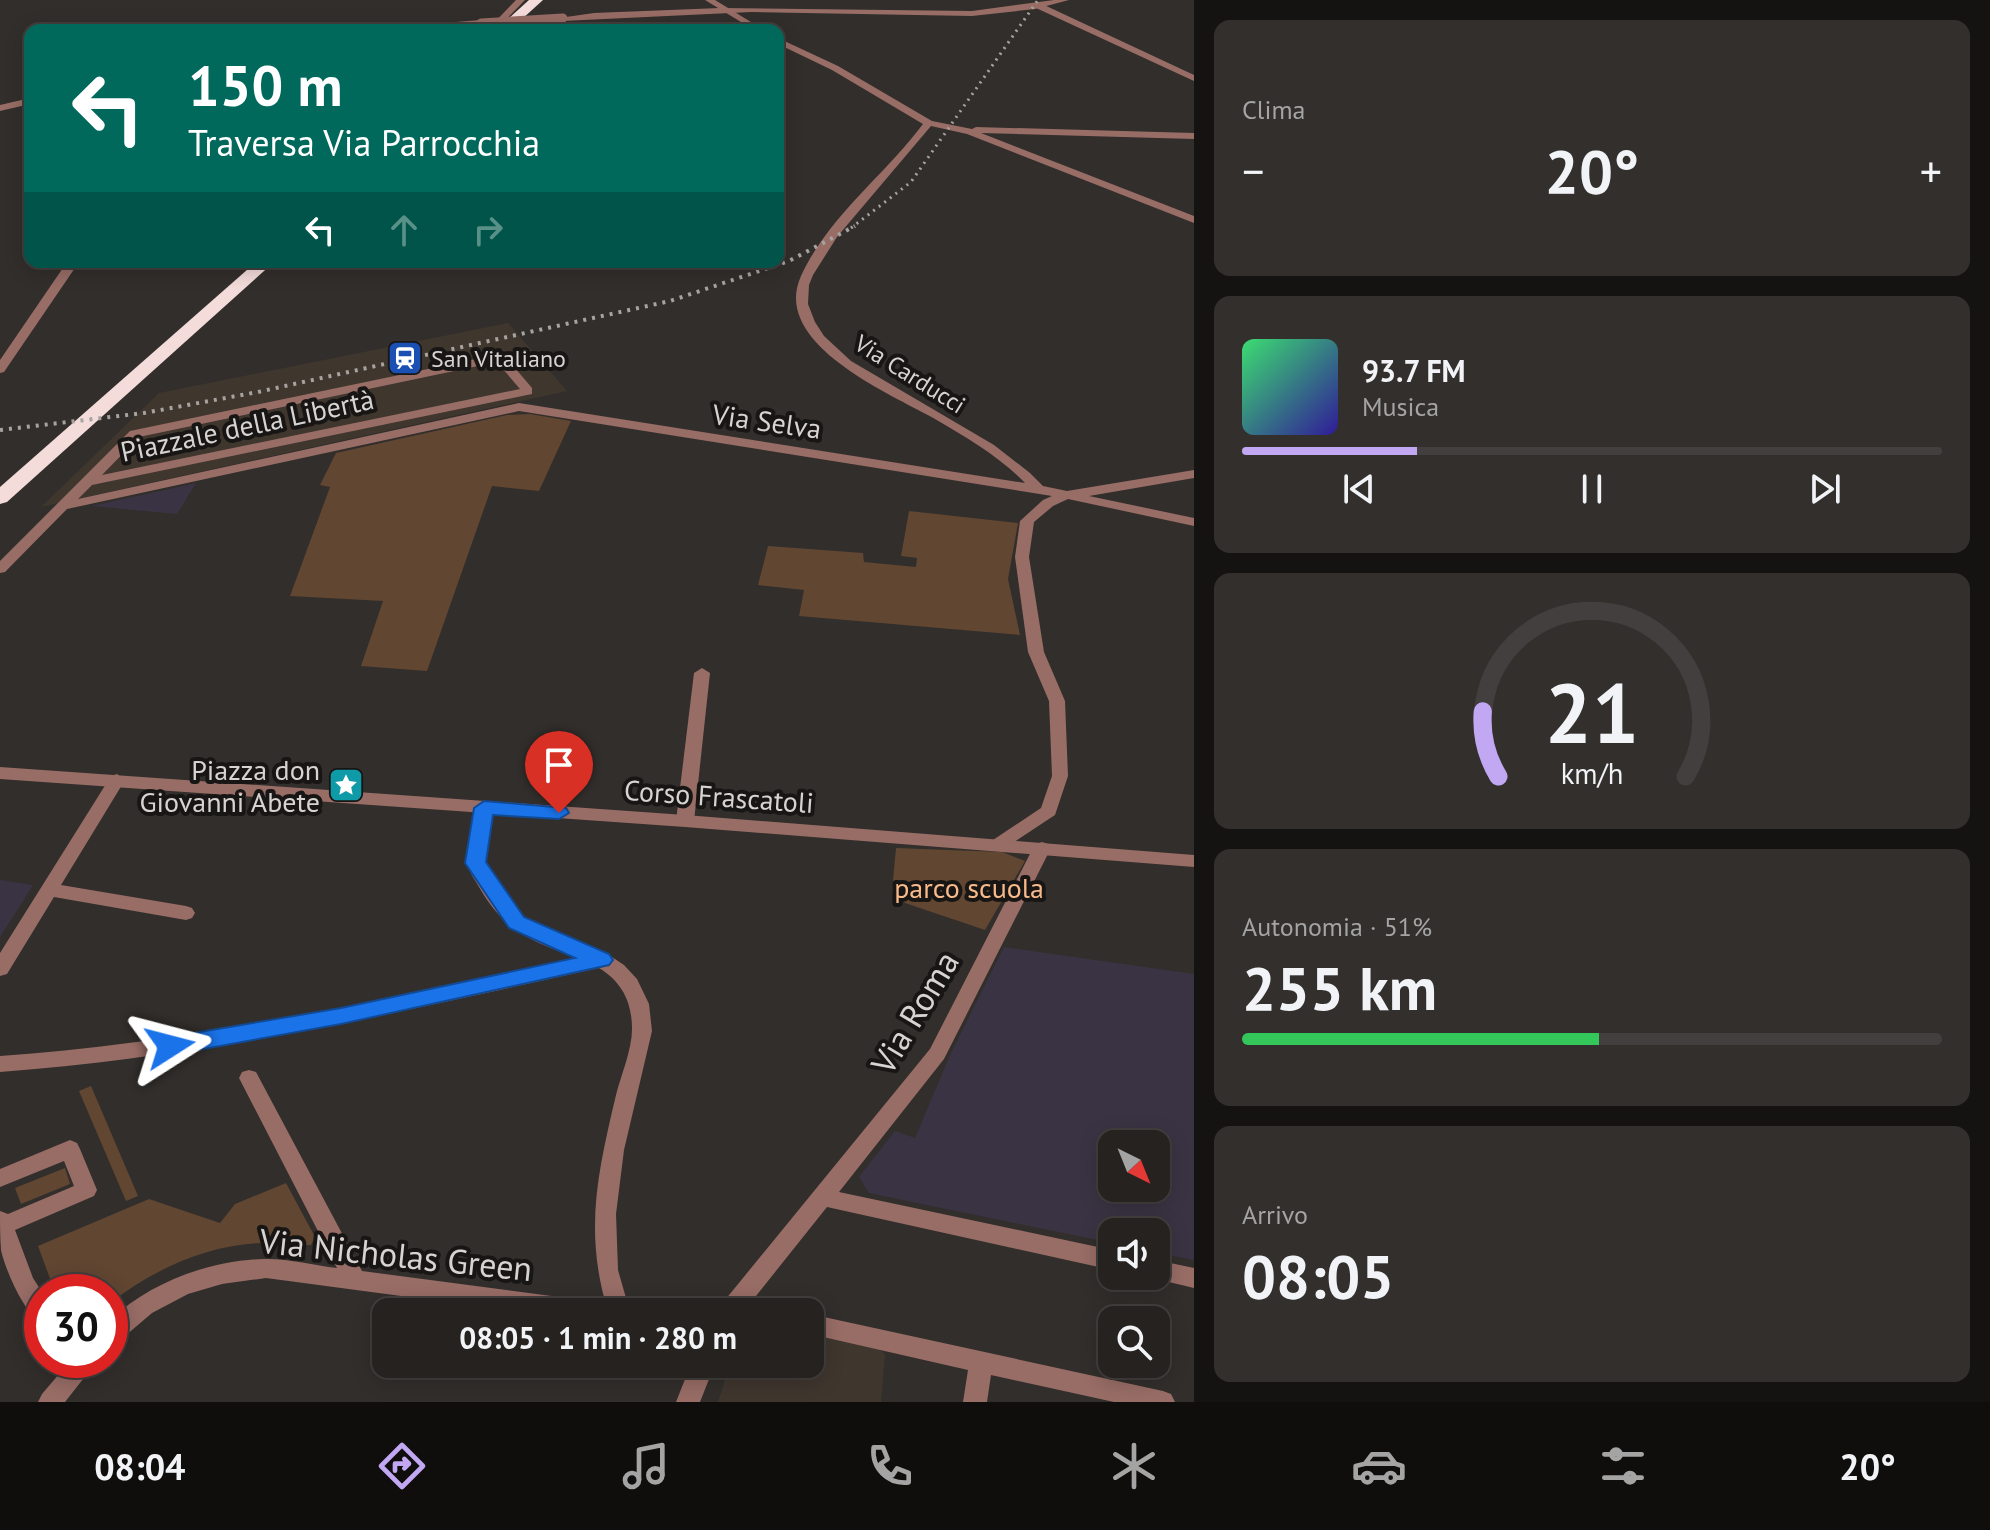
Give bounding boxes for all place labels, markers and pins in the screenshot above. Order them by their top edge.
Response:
station icon: San Vitaliano [386,339,424,377]
place label: San Vitaliano [431,343,566,374]
pin [525,731,593,813]
place label: Piazza don Giovanni Abete [139,751,320,820]
place icon: Piazza don Giovanni Abete [327,766,365,804]

